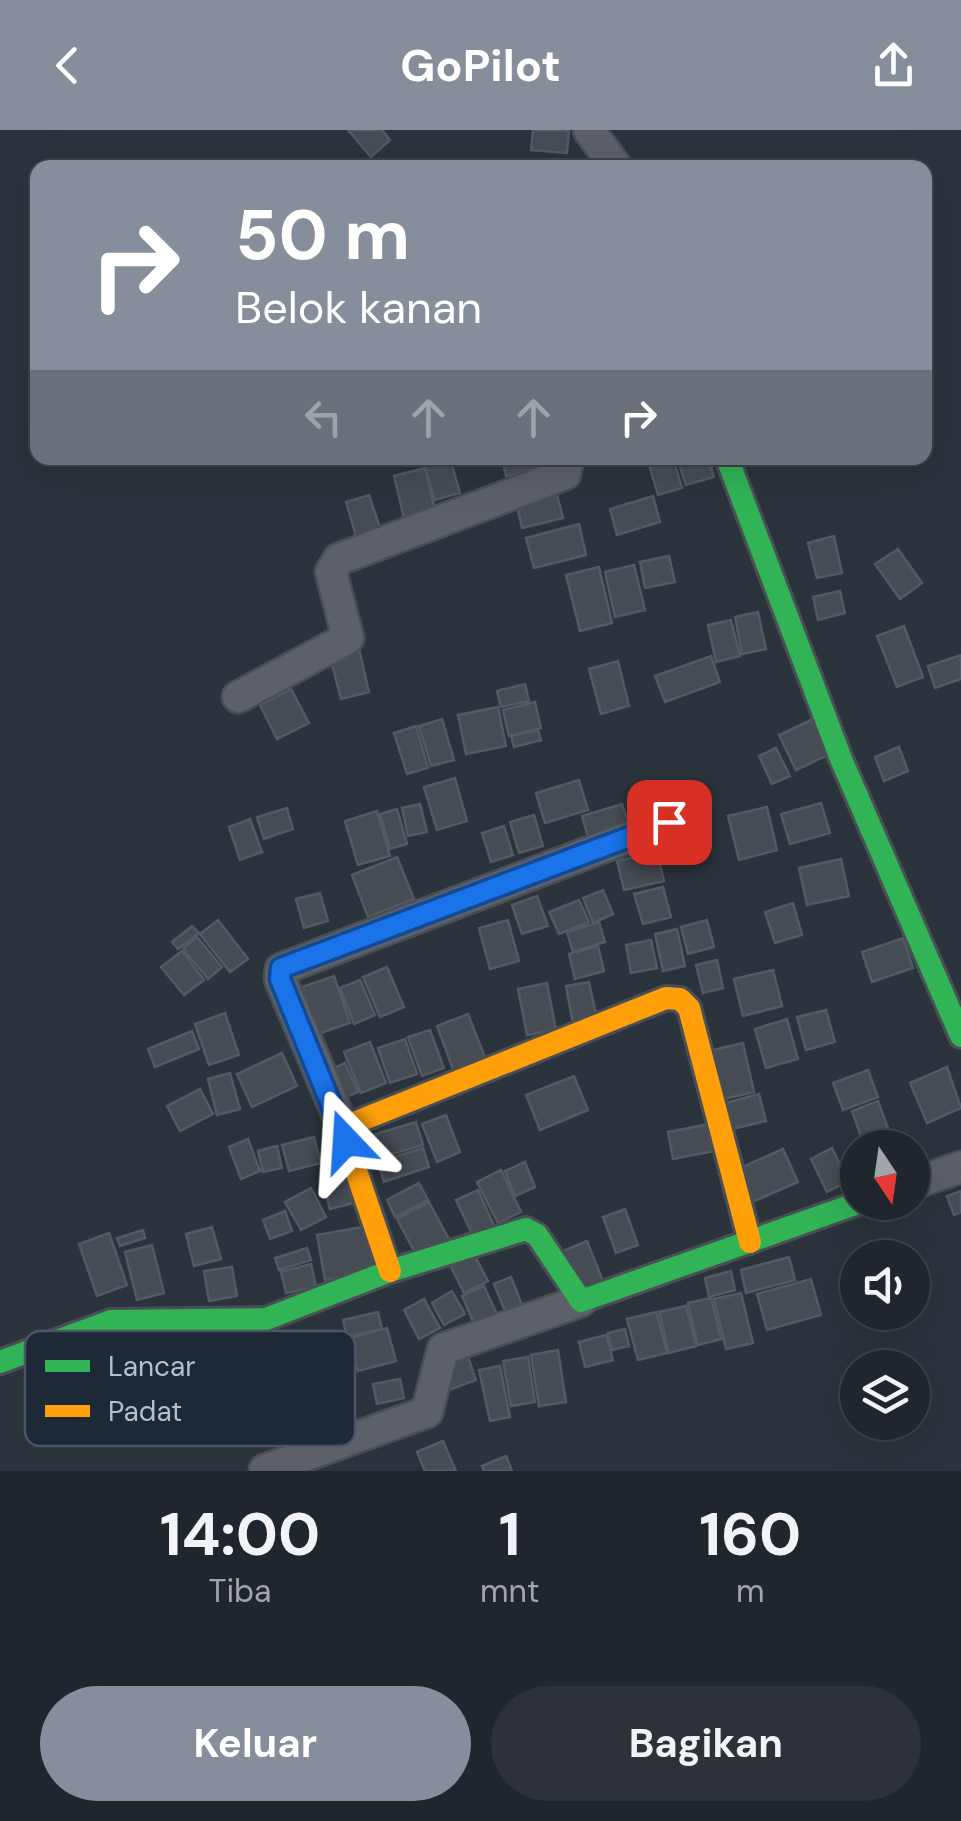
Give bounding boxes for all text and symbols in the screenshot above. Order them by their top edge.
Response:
text: GoPilot [400,36,561,95]
icon: back [40,38,95,93]
icon: share [866,38,921,93]
text: 50 m [235,190,410,281]
icon: right [70,200,200,330]
text: Belok kanan [235,278,482,337]
icon: left [296,390,351,445]
icon: ahead [401,390,456,445]
icon: ahead [506,390,561,445]
icon: right [611,390,666,445]
pin [627,780,712,865]
icon: arrive [642,795,697,850]
position arrow [294,1089,398,1193]
north arrow [840,1130,930,1220]
map controls [840,1130,930,1440]
button: sound [840,1240,930,1330]
legend [25,1331,355,1446]
text: Lancar [108,1348,196,1385]
button: layers [840,1350,930,1440]
text: Padat [108,1393,182,1430]
text: 14:00 [160,1495,320,1574]
text: 1 [499,1495,521,1574]
text: 160 [699,1495,801,1574]
text: Tiba [208,1570,272,1612]
text: mnt [480,1570,539,1612]
text: m [736,1570,764,1612]
button: Keluar [40,1686,471,1801]
button: Bagikan [491,1686,921,1801]

